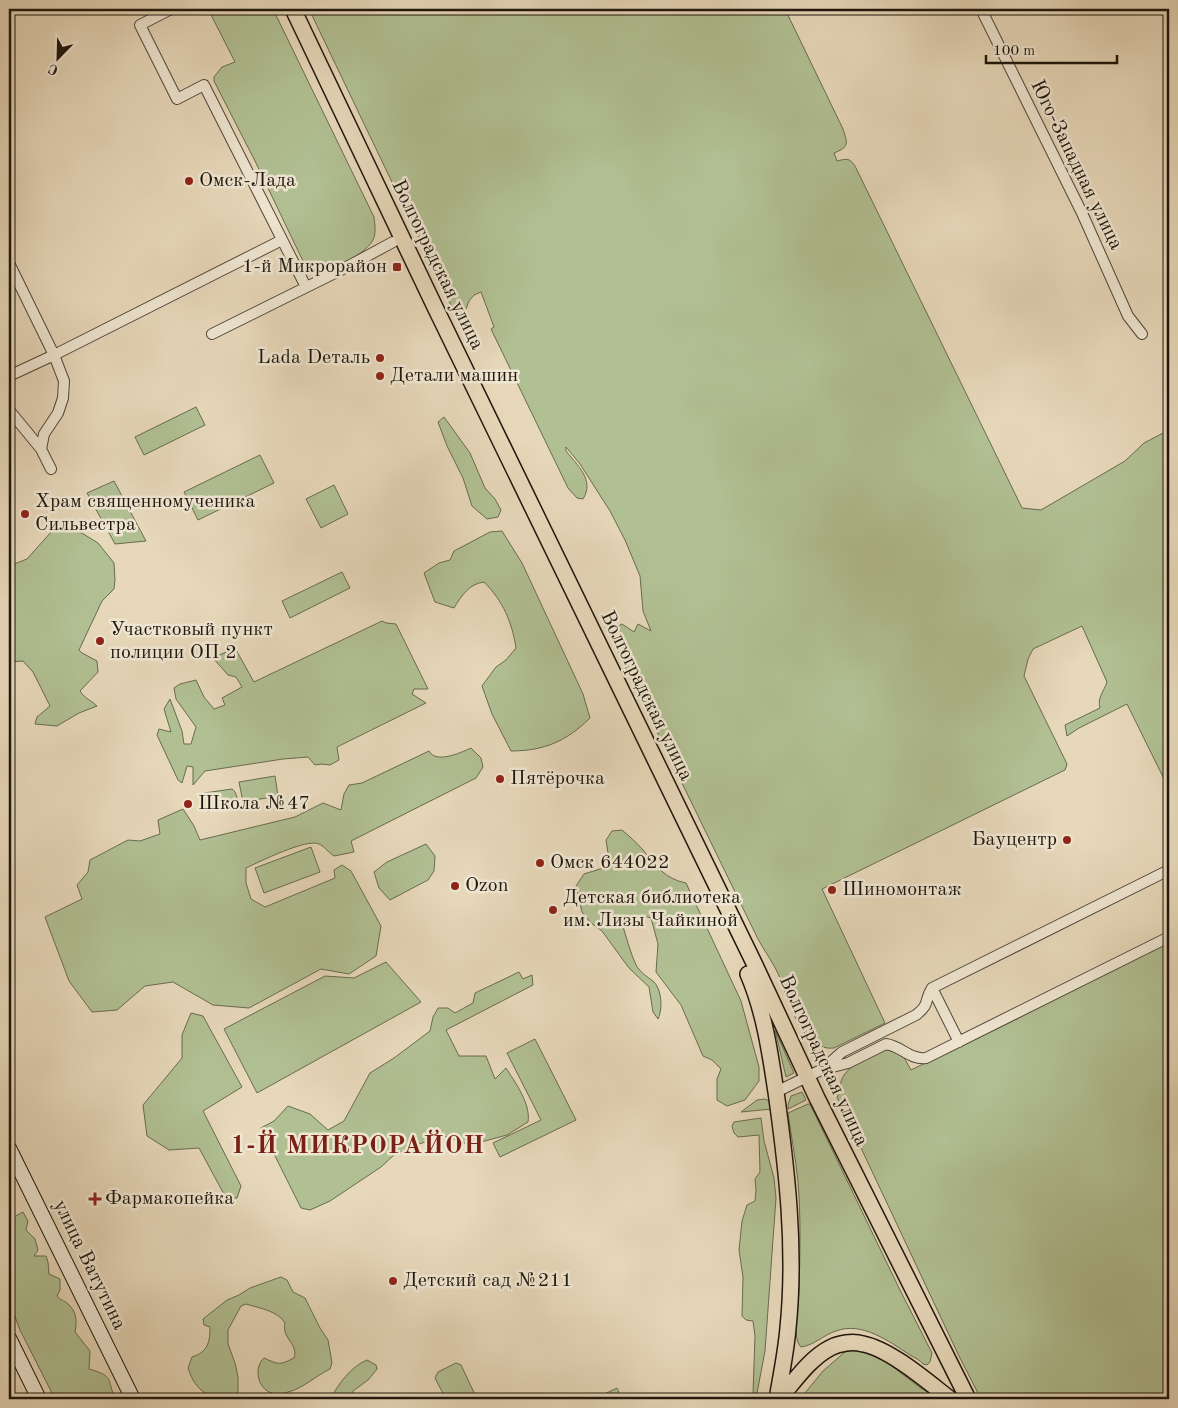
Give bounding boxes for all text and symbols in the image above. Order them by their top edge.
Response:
north arrow [32,32,82,82]
scale bar [986,32,1117,64]
text: 100 m [993,44,1035,59]
text: С [46,61,60,77]
street label: Юго-Западная улица [1026,77,1126,253]
place label: Омск-Лада [199,171,296,191]
marker: Омск-Лада [183,175,195,187]
street label: Волгоградская улица [387,177,487,353]
place label: 1-й Микрорайон [242,257,387,277]
marker: 1-й Микрорайон [391,261,403,273]
place label: Lada Dеталь [257,348,370,368]
marker: Lada Dеталь [374,352,386,364]
place label: Детали машин [390,366,518,386]
marker: Детали машин [374,370,386,382]
place label: Храм священномученика Сильвестра [35,492,255,535]
marker: Храм священномученика Сильвестра [19,508,31,520]
street label: Волгоградская улица [596,608,696,784]
place label: Участковый пункт полиции ОП 2 [110,620,273,663]
marker: Участковый пункт полиции ОП 2 [94,635,106,647]
place label: Пятёрочка [510,769,605,789]
marker: Пятёрочка [494,773,506,785]
place label: Школа №47 [198,794,310,814]
marker: Школа №47 [182,798,194,810]
place label: Бауцентр [971,830,1057,850]
marker: Бауцентр [1061,834,1073,846]
place label: Омск 644022 [550,853,669,873]
marker: Омск 644022 [534,857,546,869]
place label: Ozon [465,876,509,896]
marker: Ozon [449,880,461,892]
place label: Шиномонтаж [842,880,962,900]
marker: Шиномонтаж [826,884,838,896]
place label: Детская библиотека им. Лизы Чайкиной [563,888,741,931]
marker: Детская библиотека им. Лизы Чайкиной [547,904,559,916]
street label: Волгоградская улица [775,973,871,1150]
district label: 1-Й МИКРОРАЙОН [231,1129,485,1159]
place label: Фармакопейка [105,1189,234,1209]
marker: Фармакопейка [89,1193,101,1205]
street label: улица Ватутина [49,1197,129,1333]
place label: Детский сад №211 [403,1271,572,1291]
marker: Детский сад №211 [387,1275,399,1287]

